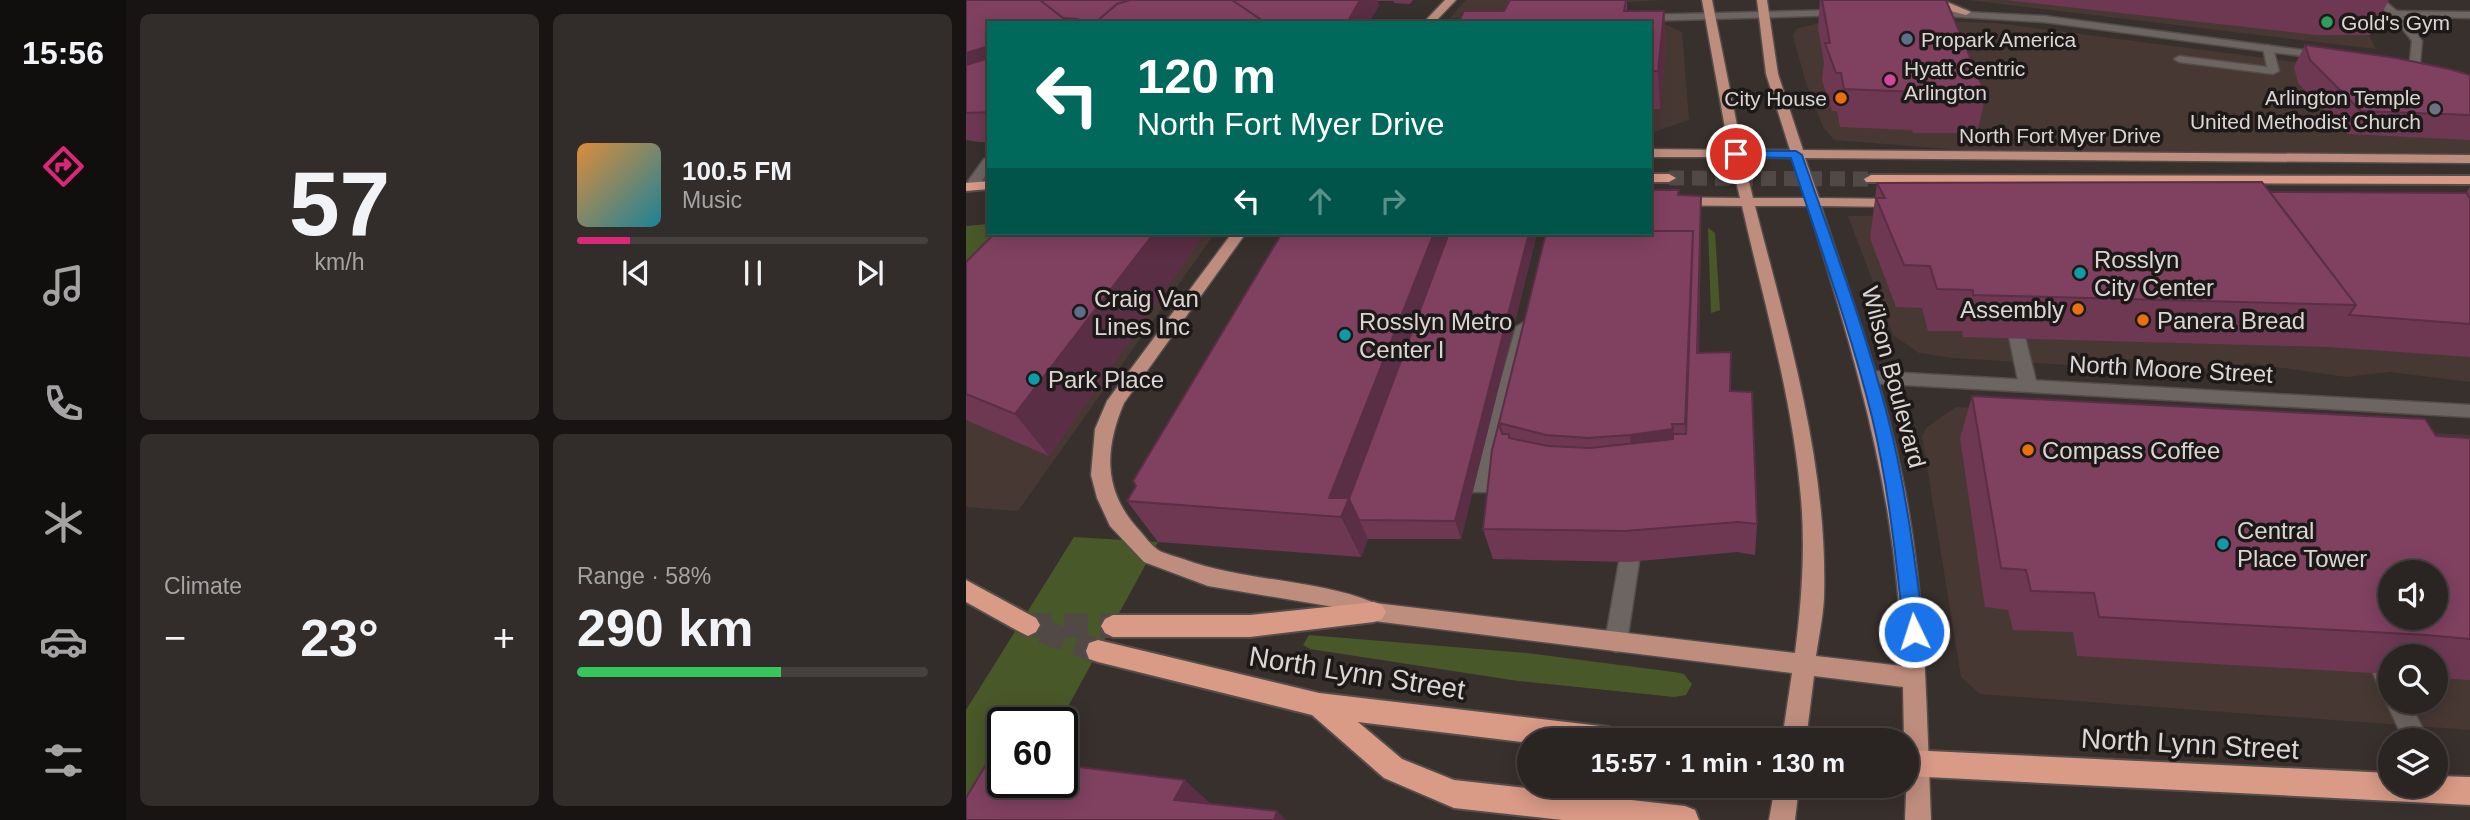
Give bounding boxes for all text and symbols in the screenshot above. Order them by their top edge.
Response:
place label: Gold's Gym [2341,11,2450,34]
marker: Gold's Gym [2319,14,2335,30]
place label: Propark America [1921,28,2077,51]
marker: Propark America [1899,31,1915,47]
text: 15:56 [22,35,104,71]
icon: left [1022,49,1113,140]
text: 120 m [1137,49,1276,103]
place label: Hyatt Centric Arlington [1904,57,2025,104]
marker: Hyatt Centric Arlington [1882,72,1898,88]
place label: Arlington Temple United Methodist Church [2190,86,2421,133]
place label: City House [1724,87,1827,110]
marker: City House [1833,90,1849,106]
marker: Arlington Temple United Methodist Church [2427,101,2443,117]
text: North Fort Myer Drive [1137,106,1445,142]
pin [1706,124,1766,184]
street label: North Fort Myer Drive [1959,124,2161,147]
icon: arrive [1717,135,1755,173]
icon: directions [39,142,88,191]
text: 57 [289,153,390,254]
text: 100.5 FM [682,156,792,186]
icon: left [1228,182,1266,220]
icon: ahead [1301,182,1339,220]
icon: right [1374,182,1412,220]
text: Music [682,187,742,213]
place label: Rosslyn City Center [2094,246,2214,301]
text: km/h [315,249,364,275]
icon: previous [617,254,655,292]
icon: pause [734,254,772,292]
icon: next [851,254,889,292]
icon: music [39,261,88,310]
marker: Rosslyn City Center [2072,265,2088,281]
street label: Wilson Boulevard [1857,283,1931,471]
place label: Craig Van Lines Inc [1094,285,1199,340]
place label: Assembly [1960,296,2064,323]
marker: Assembly [2070,301,2086,317]
marker: Craig Van Lines Inc [1072,304,1088,320]
place label: Panera Bread [2157,307,2305,334]
place label: Rosslyn Metro Center I [1359,308,1512,363]
marker: Panera Bread [2135,312,2151,328]
marker: Rosslyn Metro Center I [1337,327,1353,343]
street label: North Moore Street [2068,350,2274,388]
place label: Park Place [1048,366,1164,393]
marker: Park Place [1026,371,1042,387]
icon: phone [39,379,88,428]
place label: Compass Coffee [2042,437,2220,464]
marker: Compass Coffee [2020,442,2036,458]
icon: climate [39,498,88,547]
place label: Central Place Tower [2237,517,2367,572]
marker: Central Place Tower [2215,536,2231,552]
map controls [2378,560,2448,798]
button: sound [2378,560,2448,630]
text: Range · 58% [577,563,711,589]
text: Climate [164,573,242,599]
position arrow [1877,595,1951,669]
text: 290 km [577,599,753,657]
text: 23° [300,609,379,667]
icon: car [39,617,88,666]
text: − [164,617,186,659]
text: + [493,617,515,659]
street label: North Lynn Street [1247,641,1467,705]
button: search [2378,644,2448,714]
speed limit sign: 60 [987,707,1078,798]
street label: North Lynn Street [2080,723,2300,765]
button: layers [2378,728,2448,798]
icon: filters [39,736,88,785]
text: 15:57 · 1 min · 130 m [1591,748,1845,778]

